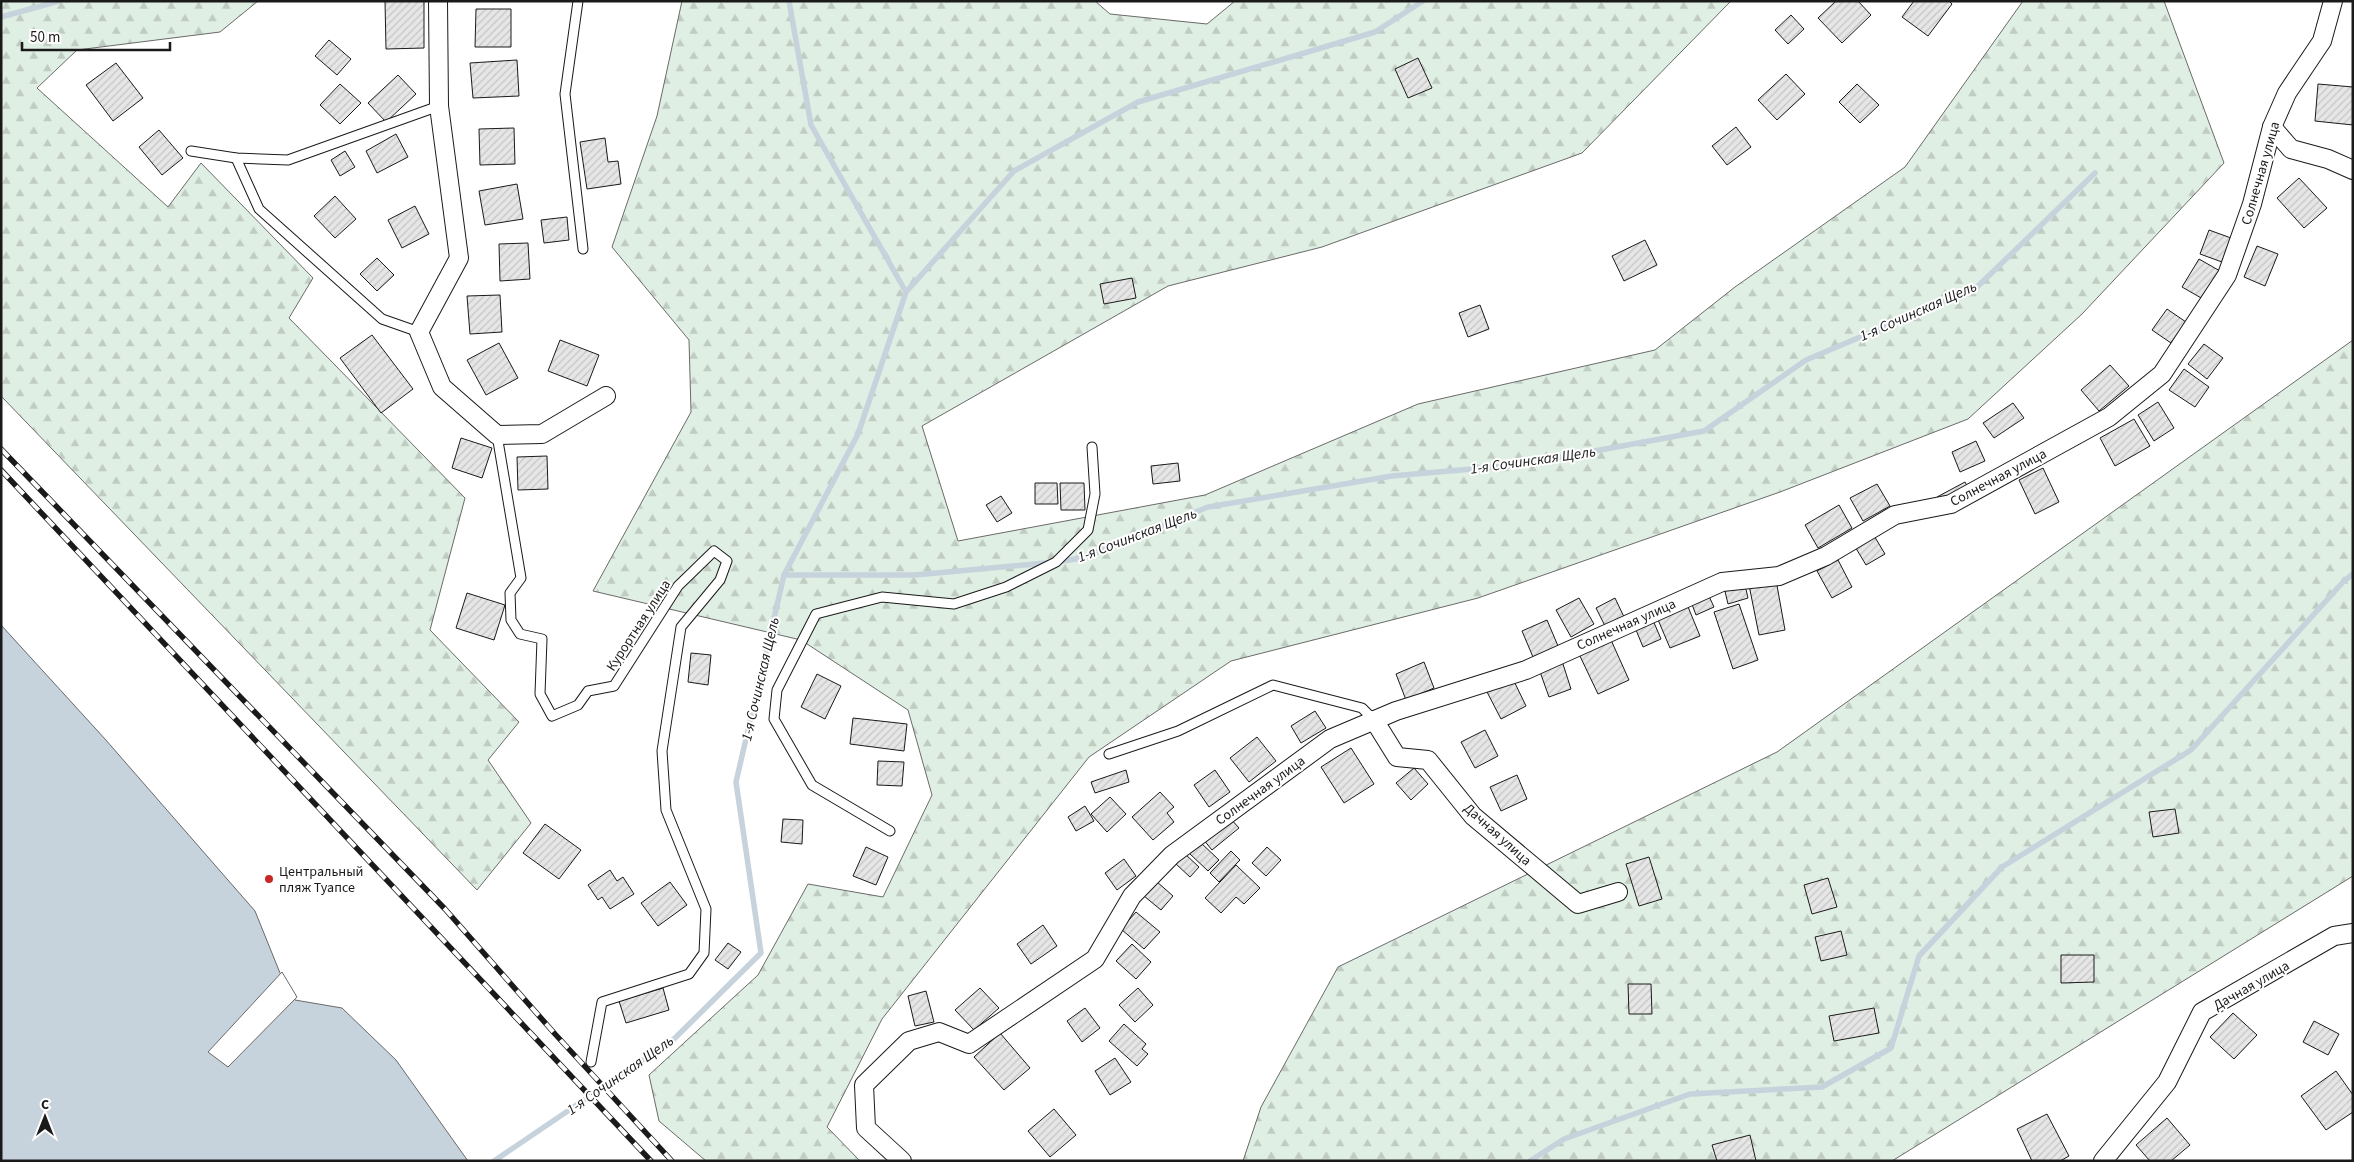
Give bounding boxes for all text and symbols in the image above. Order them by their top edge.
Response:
scale bar [22,20,170,52]
text: 50 m [30,27,60,48]
street label: Солнечная улица [2237,119,2285,227]
water label: 1-я Сочинская Щель [1856,276,1980,347]
water label: 1-я Сочинская Щель [1469,441,1597,480]
street label: Солнечная улица [1947,444,2050,512]
water label: 1-я Сочинская Щель [1074,503,1200,568]
street label: Курортная улица [602,576,676,675]
street label: Солнечная улица [1574,594,1679,656]
water label: 1-я Сочинская Щель [736,615,785,743]
street label: Солнечная улица [1212,751,1310,830]
street label: Дачная улица [1459,799,1536,871]
place label: Центральный пляж Туапсе [279,862,364,898]
marker: Центральный пляж Туапсе [263,873,275,885]
street label: Дачная улица [2210,956,2293,1016]
water label: 1-я Сочинская Щель [562,1030,678,1120]
north arrow [20,1092,70,1142]
text: С [41,1095,49,1115]

